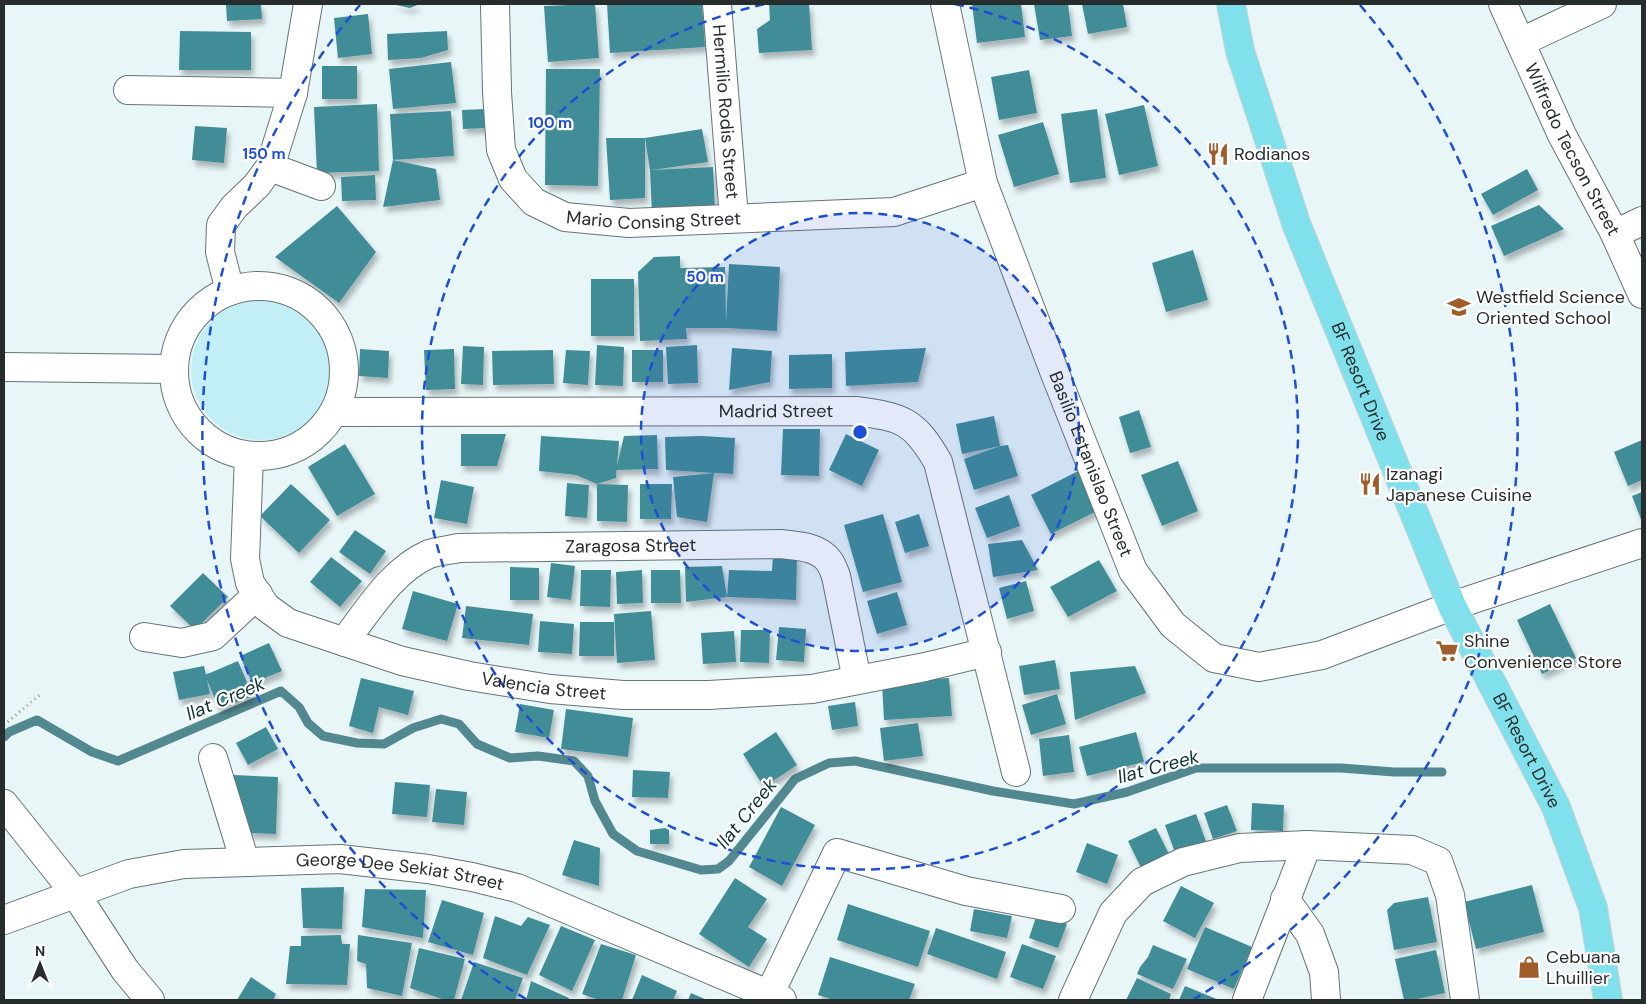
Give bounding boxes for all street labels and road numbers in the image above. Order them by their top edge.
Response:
street label: Hermilio Rodis Street [707,24,744,200]
street label: Wilfredo Tecson Street [1519,59,1626,240]
street label: Mario Consing Street [565,205,741,235]
street label: BF Resort Drive [1325,318,1396,445]
street label: Basilio Estanislao Street [1043,368,1138,560]
street label: Madrid Street [719,399,833,423]
street label: Zaragosa Street [565,533,696,559]
street label: Valencia Street [480,666,607,706]
street label: BF Resort Drive [1487,689,1567,812]
street label: George Dee Sekiat Street [295,847,506,896]

